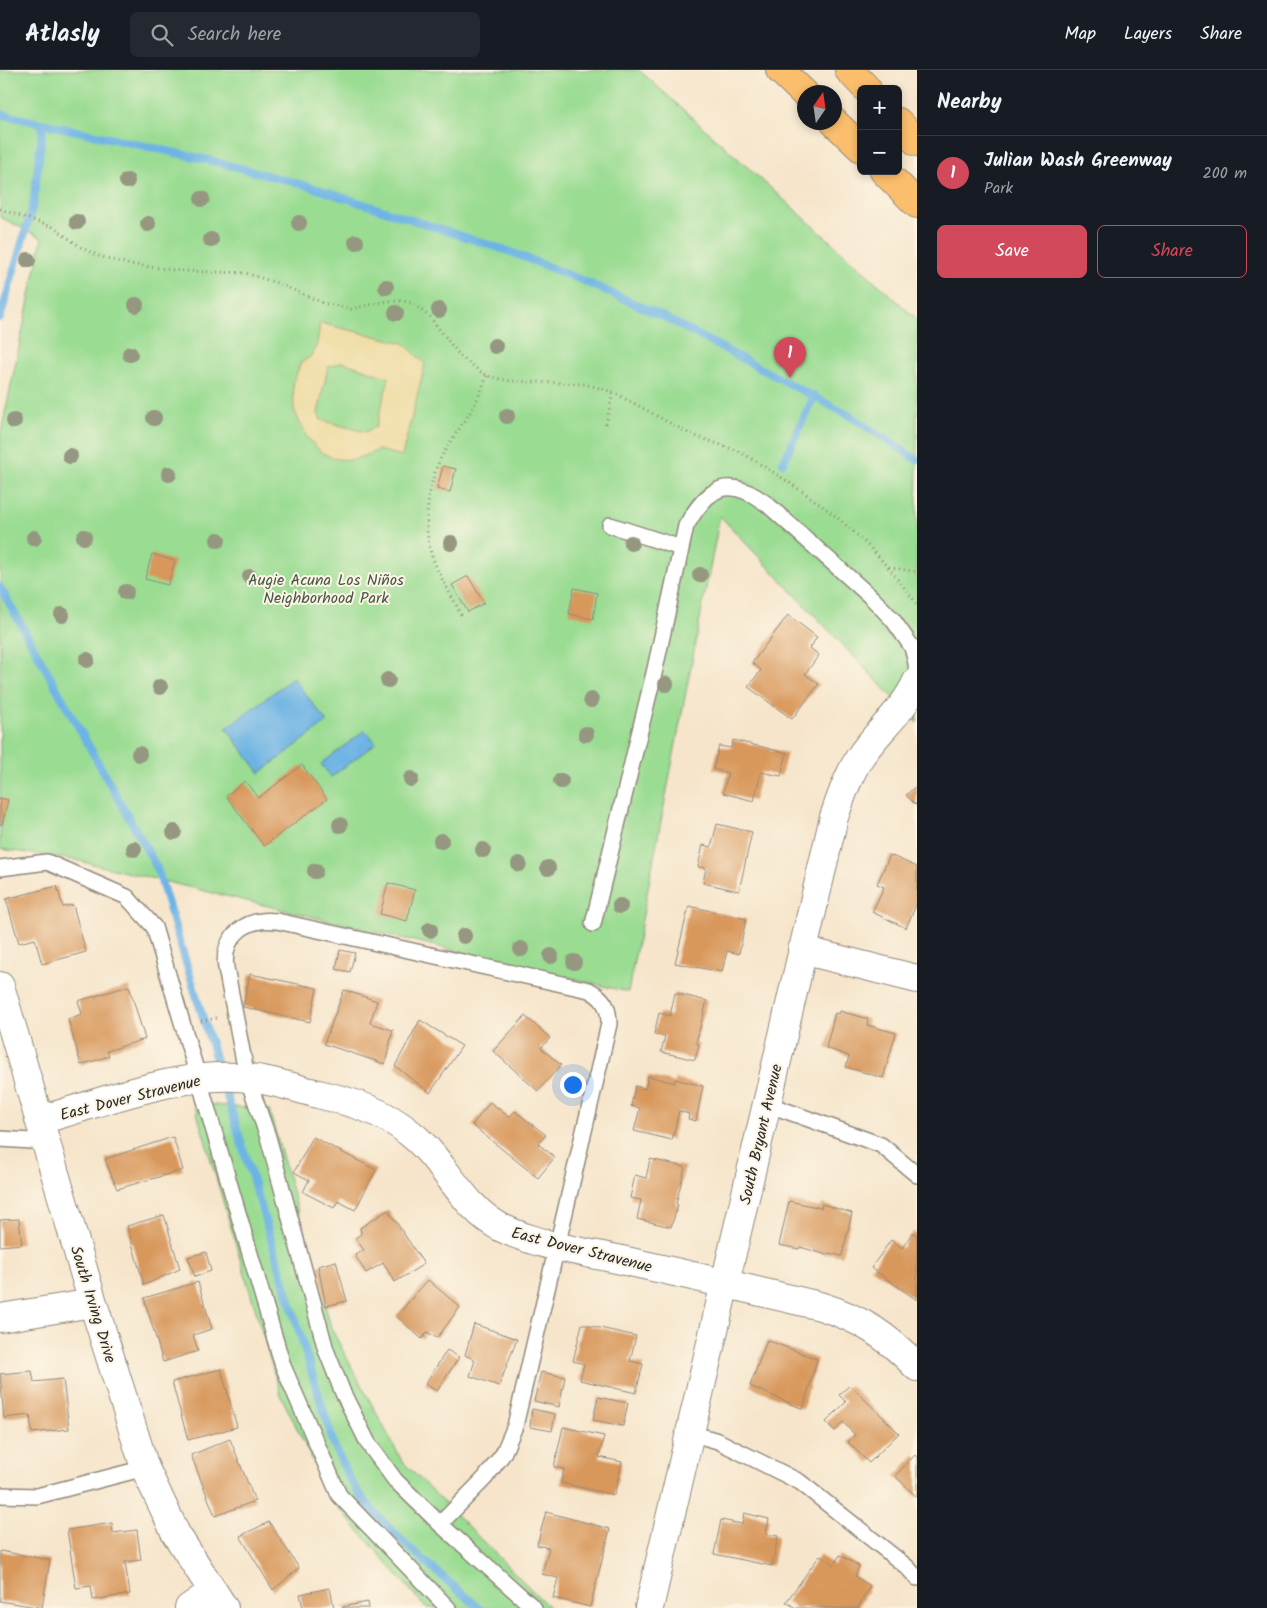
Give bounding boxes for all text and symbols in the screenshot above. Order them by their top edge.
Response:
search box [130,12,480,57]
text: Atlasly [25,15,100,54]
text: Search here [188,20,281,50]
text: Map [1065,20,1096,49]
text: Layers [1124,20,1172,49]
text: Share [1200,20,1242,49]
icon: search [148,21,176,49]
north arrow [797,85,842,130]
map controls [857,85,902,175]
button: + [857,85,902,130]
text: Nearby [937,86,1002,119]
button: − [857,130,902,175]
text: Julian Wash Greenway [984,146,1172,176]
text: 1 [951,161,955,186]
text: 200 m [1203,161,1247,186]
text: Park [984,176,1013,201]
button: Save [937,225,1087,278]
button: Share [1097,225,1247,278]
pin: 1 [774,337,806,378]
park label: Augie Acuna Los Niños Neighborhood Park [248,568,404,611]
street label: South Bryant Avenue [733,1062,790,1207]
street label: East Dover Stravenue [57,1069,203,1128]
your location [560,1072,586,1098]
street label: East Dover Stravenue [509,1221,655,1280]
street label: South Irving Drive [63,1243,122,1366]

